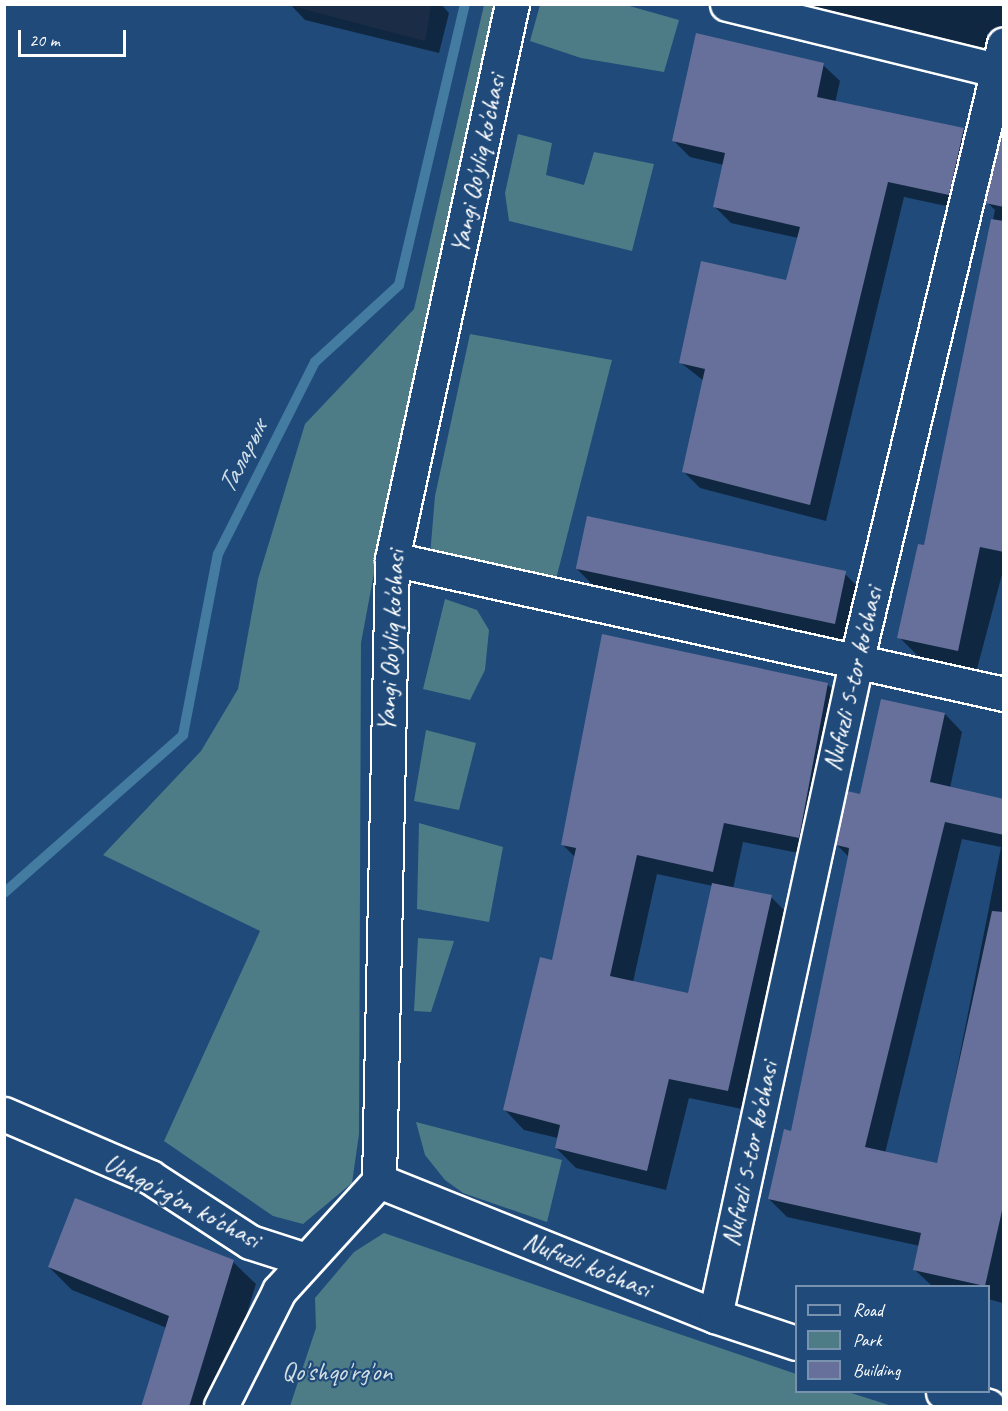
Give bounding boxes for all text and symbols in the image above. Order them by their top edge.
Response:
scale bar [21,18,129,56]
text: 20 m [29,29,60,51]
street label: Yangi Qo'yliq ko'chasi [444,72,512,256]
water label: Таларык [210,415,274,499]
street label: Yangi Qo'yliq ko'chasi [371,549,411,733]
street label: Nufuzli 5-tor ko'chasi [817,584,889,774]
street label: Nufuzli 5-tor ko'chasi [715,1059,785,1249]
street label: Uchqo'rg'on ko'chasi [99,1147,265,1255]
street label: Nufuzli ko'chasi [519,1225,655,1305]
legend [795,1285,990,1393]
text: Road [853,1299,883,1321]
text: Park [853,1329,882,1351]
park label: Qo'shqo'rg'on [282,1356,392,1388]
text: Building [853,1359,900,1381]

